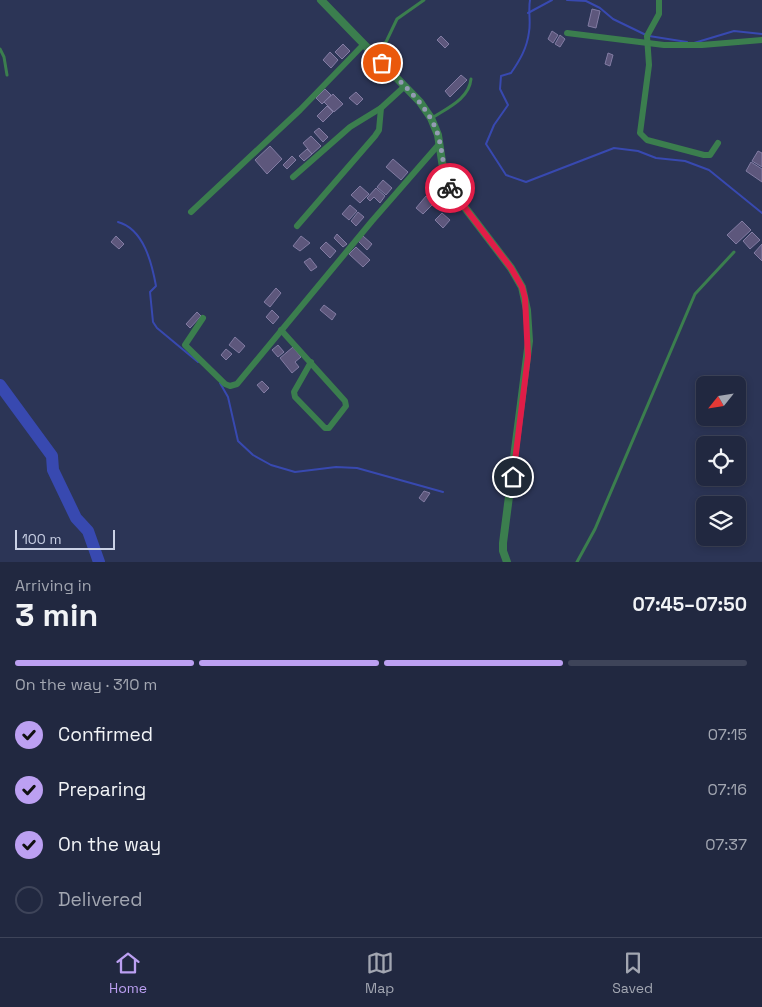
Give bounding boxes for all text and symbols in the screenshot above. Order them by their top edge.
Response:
pin [361,42,403,84]
icon: bag [368,49,396,77]
courier [425,163,475,213]
icon: bike [436,174,464,202]
north arrow [696,376,746,426]
map controls [696,376,746,546]
button: locate [696,436,746,486]
pin [492,456,534,498]
icon: home [499,463,527,491]
button: layers [696,496,746,546]
scale bar [15,527,115,550]
text: 100 m [22,530,61,548]
text: Arriving in [15,575,92,596]
text: 07:45–07:50 [632,592,747,617]
text: 3 min [15,595,98,635]
text: On the way · 310 m [15,674,157,695]
icon: check [15,721,43,749]
text: Confirmed [58,722,153,747]
text: 07:15 [708,724,747,745]
icon: check [15,776,43,804]
text: Preparing [58,777,146,802]
text: 07:16 [707,779,747,800]
icon: check [15,831,43,859]
text: On the way [58,832,161,857]
text: 07:37 [705,834,747,855]
text: Delivered [58,887,143,912]
tab: Home [109,949,147,997]
tab: Map [365,949,394,997]
tab: Saved [612,949,653,997]

